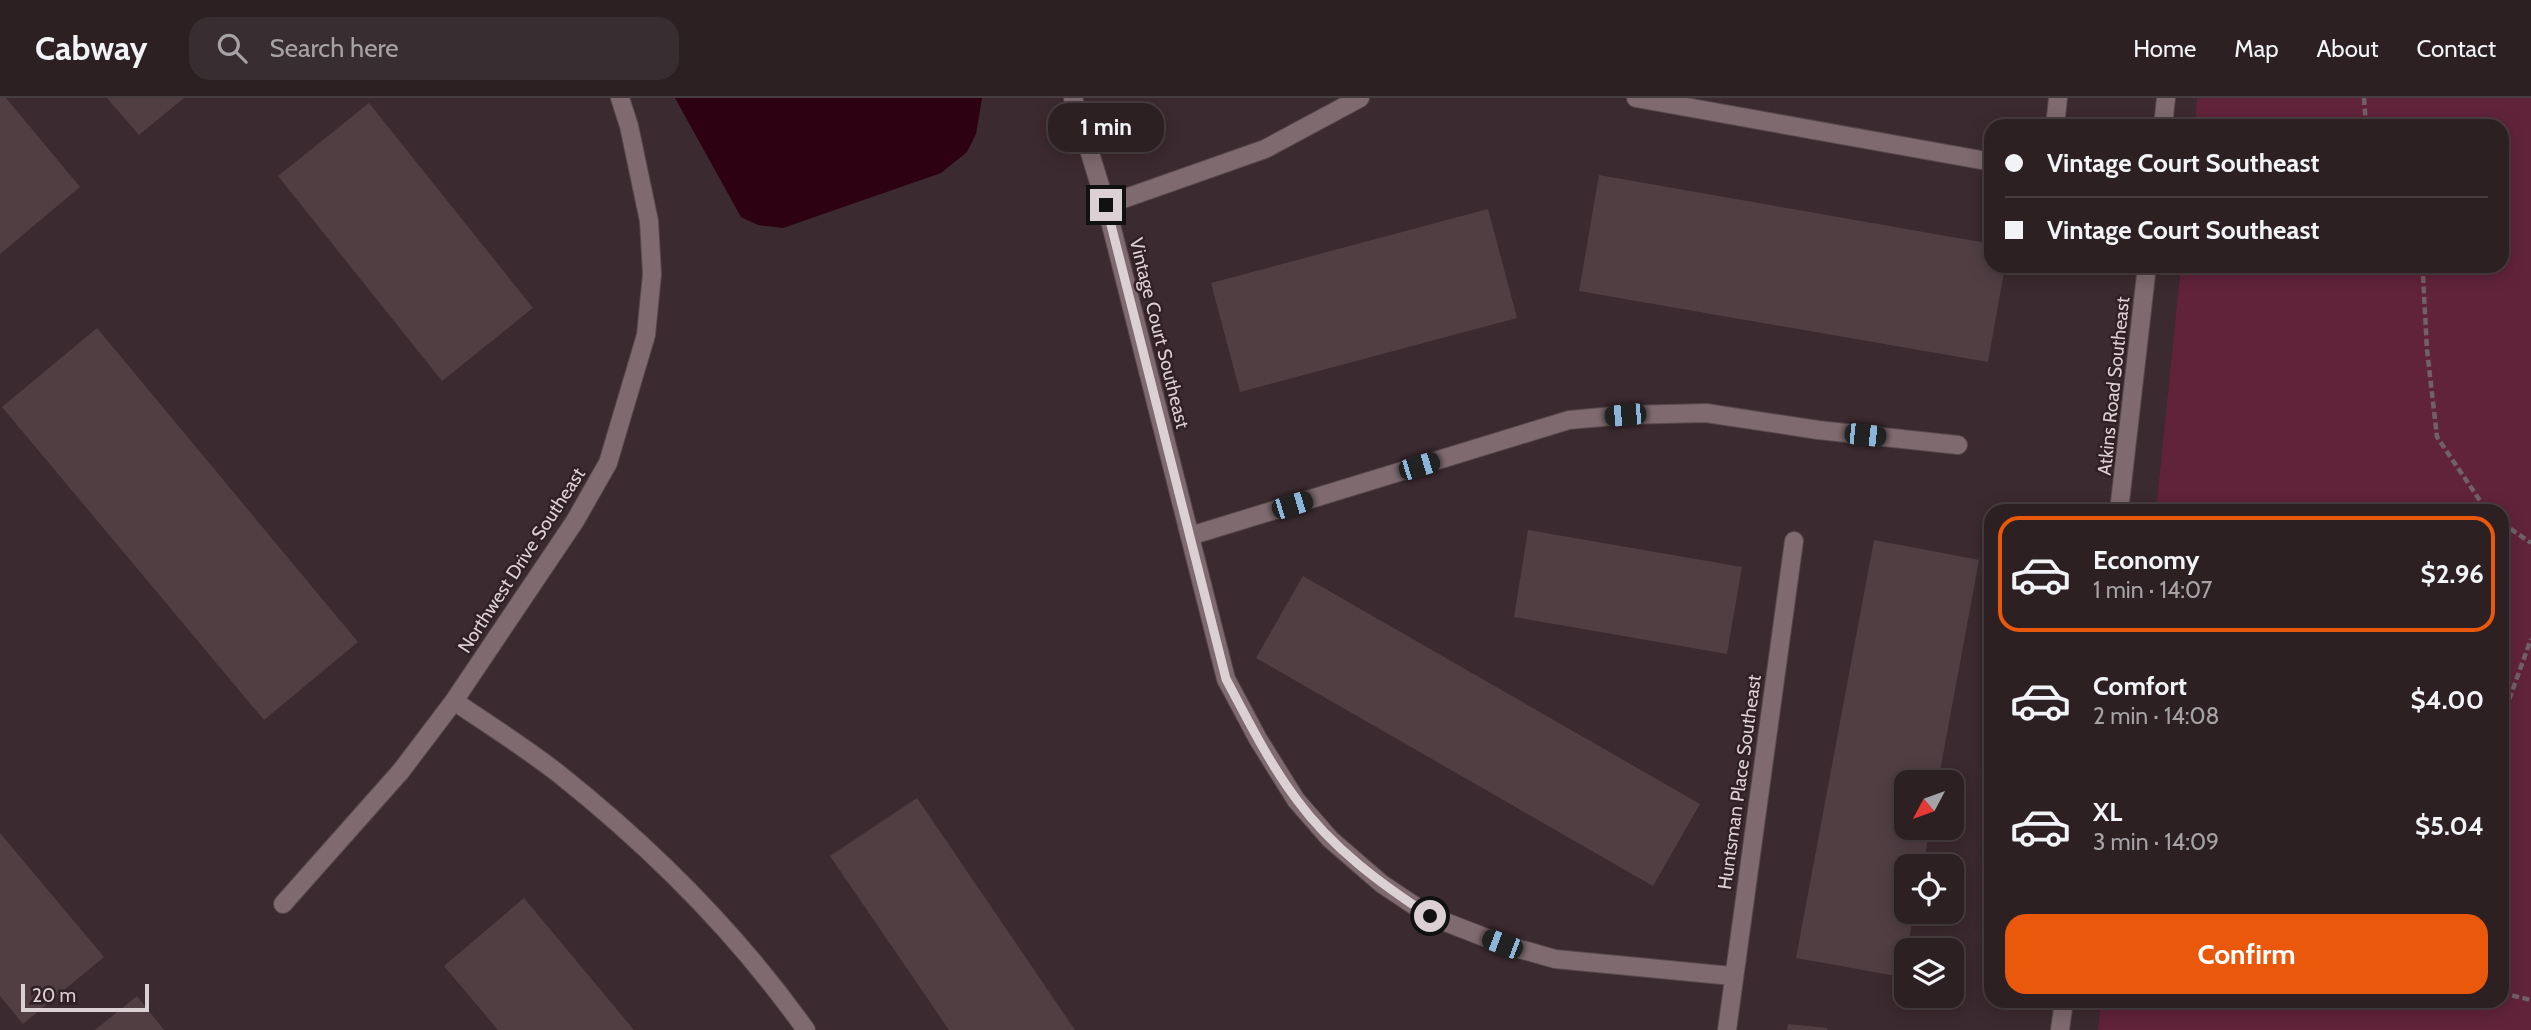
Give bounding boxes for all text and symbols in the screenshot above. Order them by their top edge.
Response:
search box [189,17,679,80]
text: Cabway [35,28,147,68]
icon: search [213,29,251,67]
text: Search here [269,32,399,64]
text: Home [2133,34,2196,63]
text: Map [2234,34,2279,63]
text: About [2317,34,2379,63]
text: Contact [2417,34,2496,63]
callout: 1 min [1048,104,1164,153]
text: 1 min [1080,113,1132,141]
text: Vintage Court Southeast [2047,147,2319,179]
route end [1090,189,1122,221]
text: Vintage Court Southeast [2047,214,2319,246]
street label: Vintage Court Southeast [1125,235,1194,431]
street label: Atkins Road Southeast [2093,295,2134,477]
car [1604,403,1647,427]
car [1844,422,1887,448]
car [1396,450,1443,482]
street label: Northwest Drive Southeast [453,463,590,657]
car [1269,489,1316,521]
icon: car [2009,543,2072,606]
text: Economy [2093,544,2199,576]
text: $2.96 [2421,558,2484,590]
text: 1 min · 14:07 [2093,576,2212,604]
icon: car [2009,669,2072,732]
text: Comfort [2093,670,2187,702]
street label: Huntsman Place Southeast [1713,673,1766,891]
text: $4.00 [2411,684,2484,716]
text: 2 min · 14:08 [2093,702,2220,730]
north arrow [1894,770,1964,840]
map controls [1894,770,1964,1008]
icon: car [2009,795,2072,858]
text: XL [2093,796,2122,828]
text: $5.04 [2415,810,2484,842]
text: 3 min · 14:09 [2093,828,2219,856]
button: locate [1894,854,1964,924]
route start [1414,900,1446,932]
button: Confirm [2005,914,2488,994]
car [1479,927,1526,961]
button: layers [1894,938,1964,1008]
scale bar [21,981,149,1013]
text: 20 m [32,984,76,1007]

